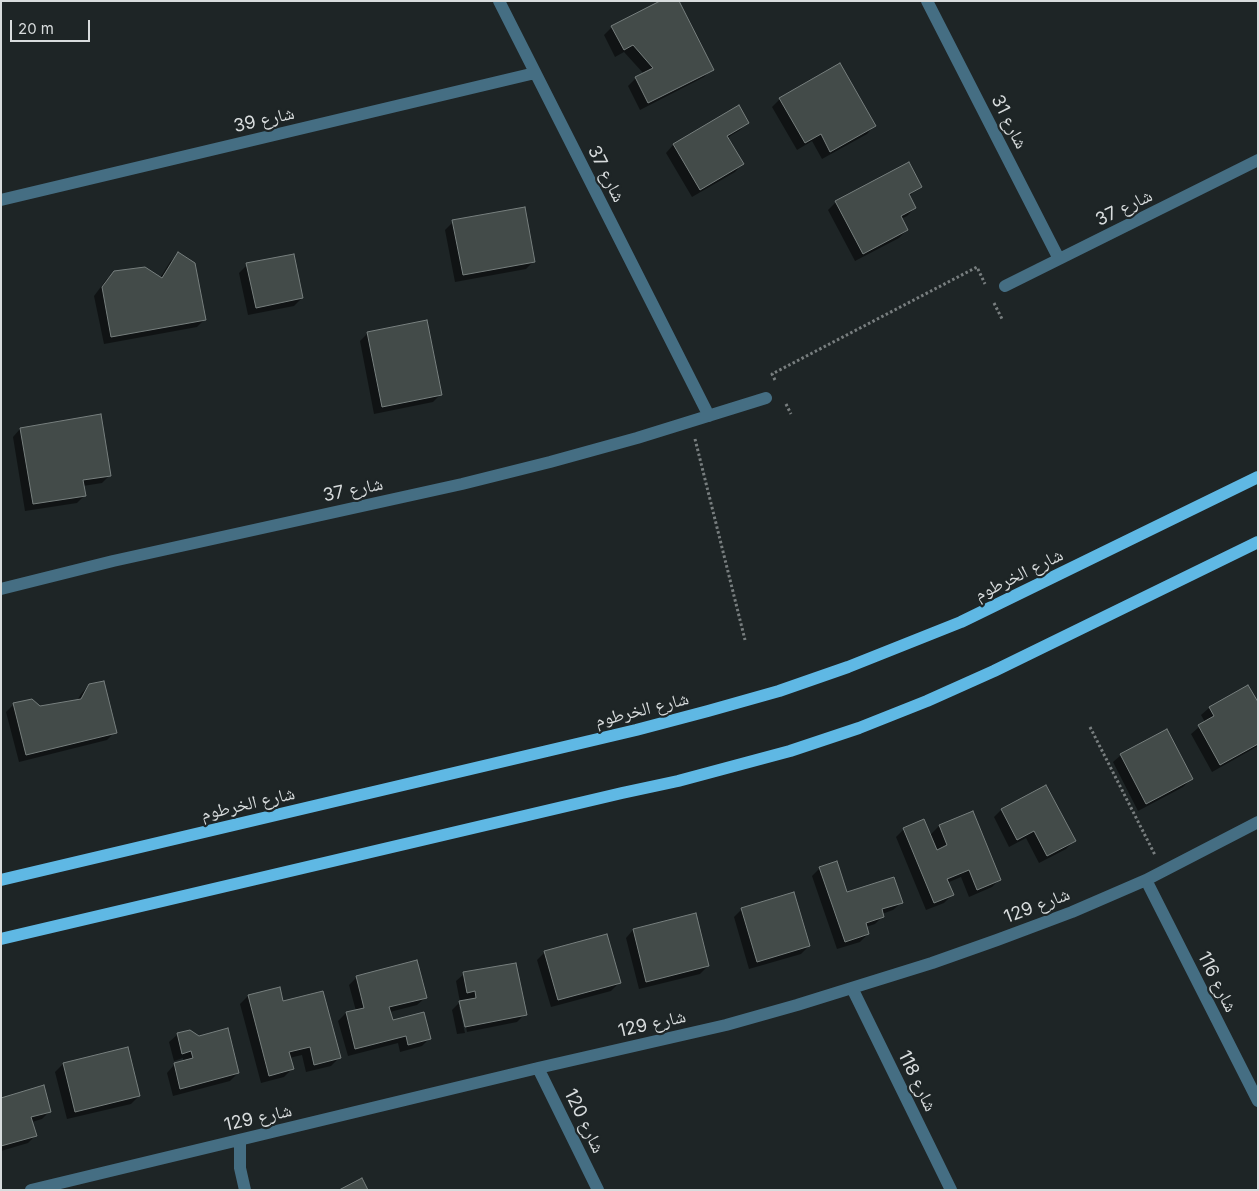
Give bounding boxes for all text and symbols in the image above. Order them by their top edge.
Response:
scale bar [12,10,92,42]
text: 20 m [18,19,54,38]
street label: شارع 31 [986,91,1032,153]
street label: شارع 39 [232,103,296,137]
street label: شارع 37 [583,142,629,206]
street label: شارع 37 [1092,185,1156,231]
street label: شارع 37 [321,473,385,507]
street label: شارع الخرطوم [971,544,1067,606]
street label: شارع الخرطوم [593,688,691,732]
street label: شارع الخرطوم [199,783,297,825]
street label: شارع 129 [1001,884,1073,928]
street label: شارع 116 [1193,948,1241,1016]
street label: شارع 129 [616,1006,688,1042]
street label: شارع 118 [893,1047,941,1115]
street label: شارع 120 [559,1085,609,1157]
street label: شارع 129 [222,1100,294,1136]

